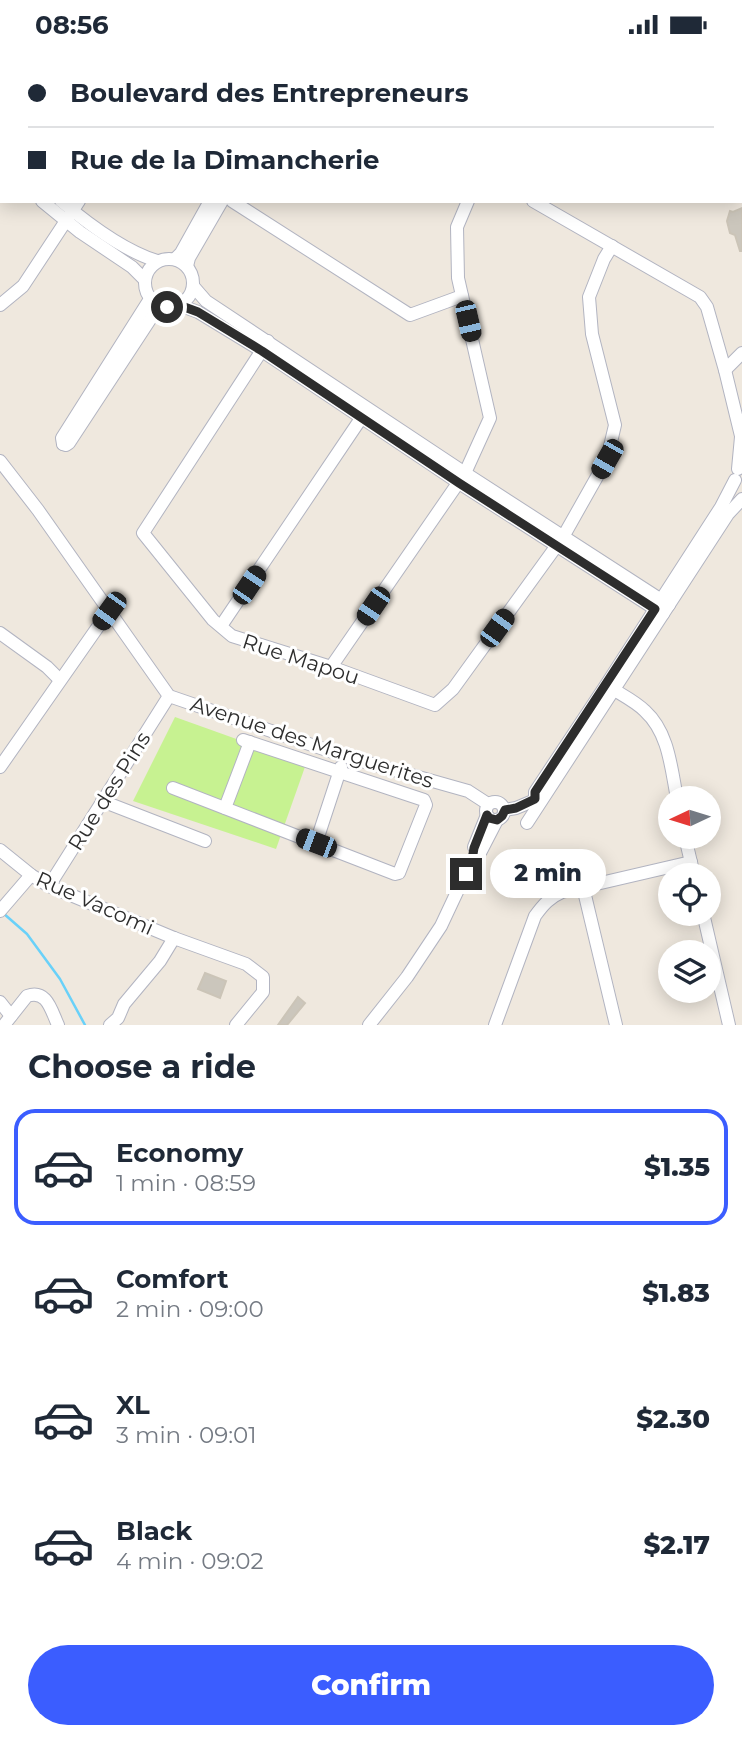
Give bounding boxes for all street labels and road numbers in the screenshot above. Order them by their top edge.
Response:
street label: Rue Mapou [239,628,363,690]
street label: Avenue des Marguerites [187,691,437,793]
street label: Rue des Pins [63,727,155,855]
street label: Rue Vacomi [32,866,158,940]

